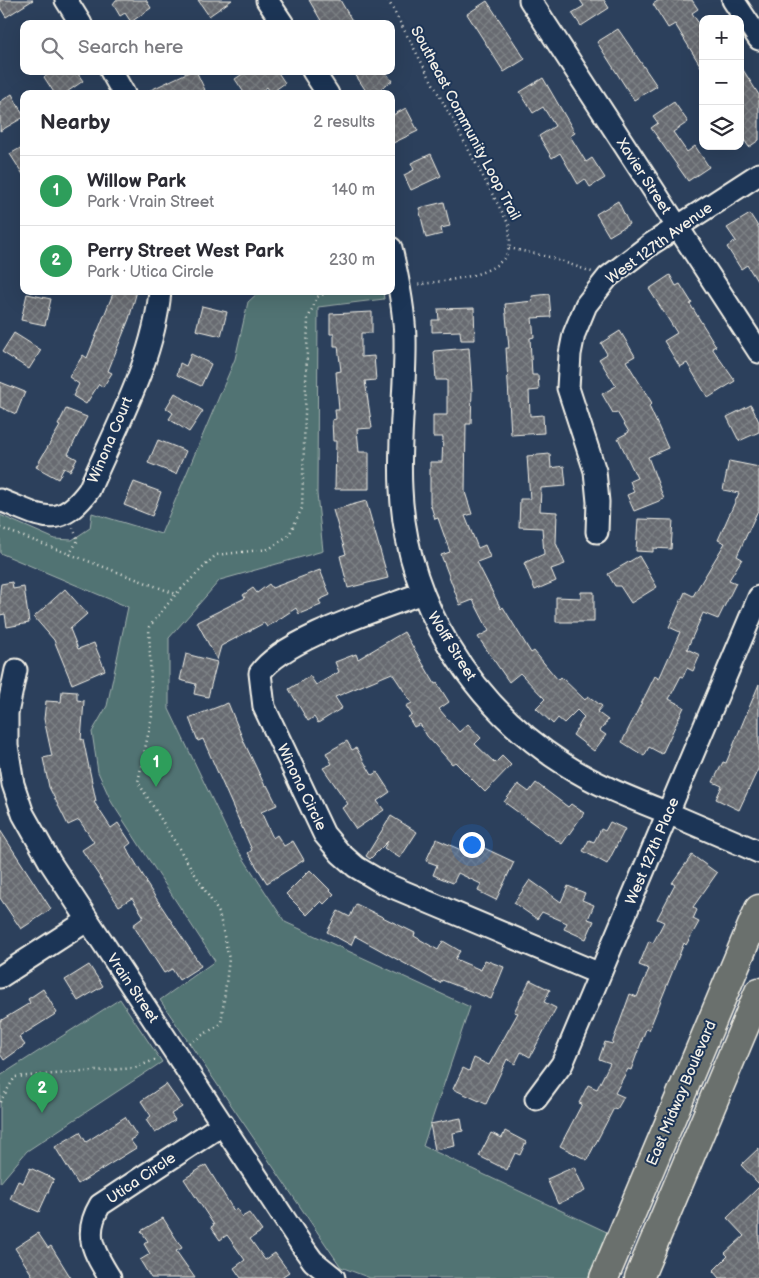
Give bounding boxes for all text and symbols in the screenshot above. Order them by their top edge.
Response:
map controls [699,15,744,150]
button: + [699,15,744,60]
search box [20,20,395,75]
street label: Southeast Community Loop Trail [406,23,525,224]
icon: search [38,34,66,62]
text: Search here [78,36,183,59]
button: − [699,60,744,105]
button: layers [699,105,744,150]
text: Nearby [40,110,110,135]
text: 2 results [313,113,375,132]
street label: Xavier Street [611,134,675,218]
text: Willow Park [87,170,186,193]
text: 1 [53,181,59,200]
text: 140 m [332,181,375,200]
text: Park · Vrain Street [87,193,214,212]
street label: West 127th Avenue [602,198,716,288]
text: Perry Street West Park [87,240,284,263]
text: 2 [51,251,61,270]
text: 230 m [329,251,375,270]
text: Park · Utica Circle [87,263,214,282]
street label: Winona Court [84,394,137,486]
street label: Wolff Street [423,608,480,685]
street label: Winona Circle [272,741,331,834]
pin: 1 [140,746,172,787]
street label: West 127th Place [621,795,684,908]
your location [459,832,485,858]
street label: Vrain Street [102,950,163,1027]
street label: East Midway Boulevard [642,1018,721,1168]
pin: 2 [26,1072,58,1113]
street label: Utica Circle [103,1148,179,1208]

